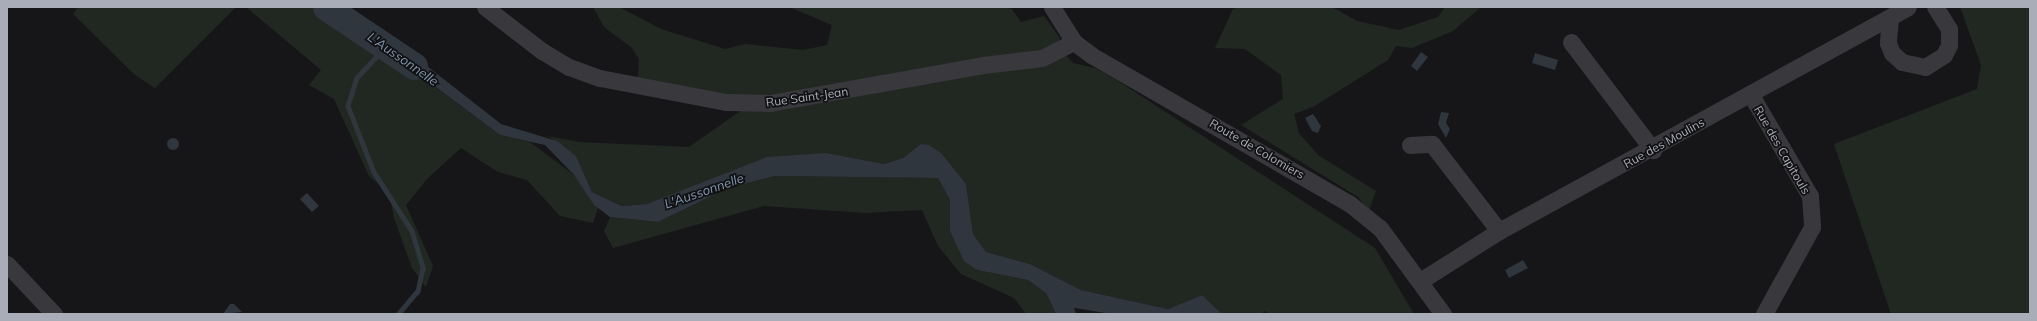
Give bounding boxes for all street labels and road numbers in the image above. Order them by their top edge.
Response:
street label: Rue Saint-Jean [765,84,849,110]
street label: Rue des Capitouls [1751,103,1813,197]
street label: Rue des Moulins [1621,115,1707,171]
street label: Route de Colomiers [1207,116,1307,182]

